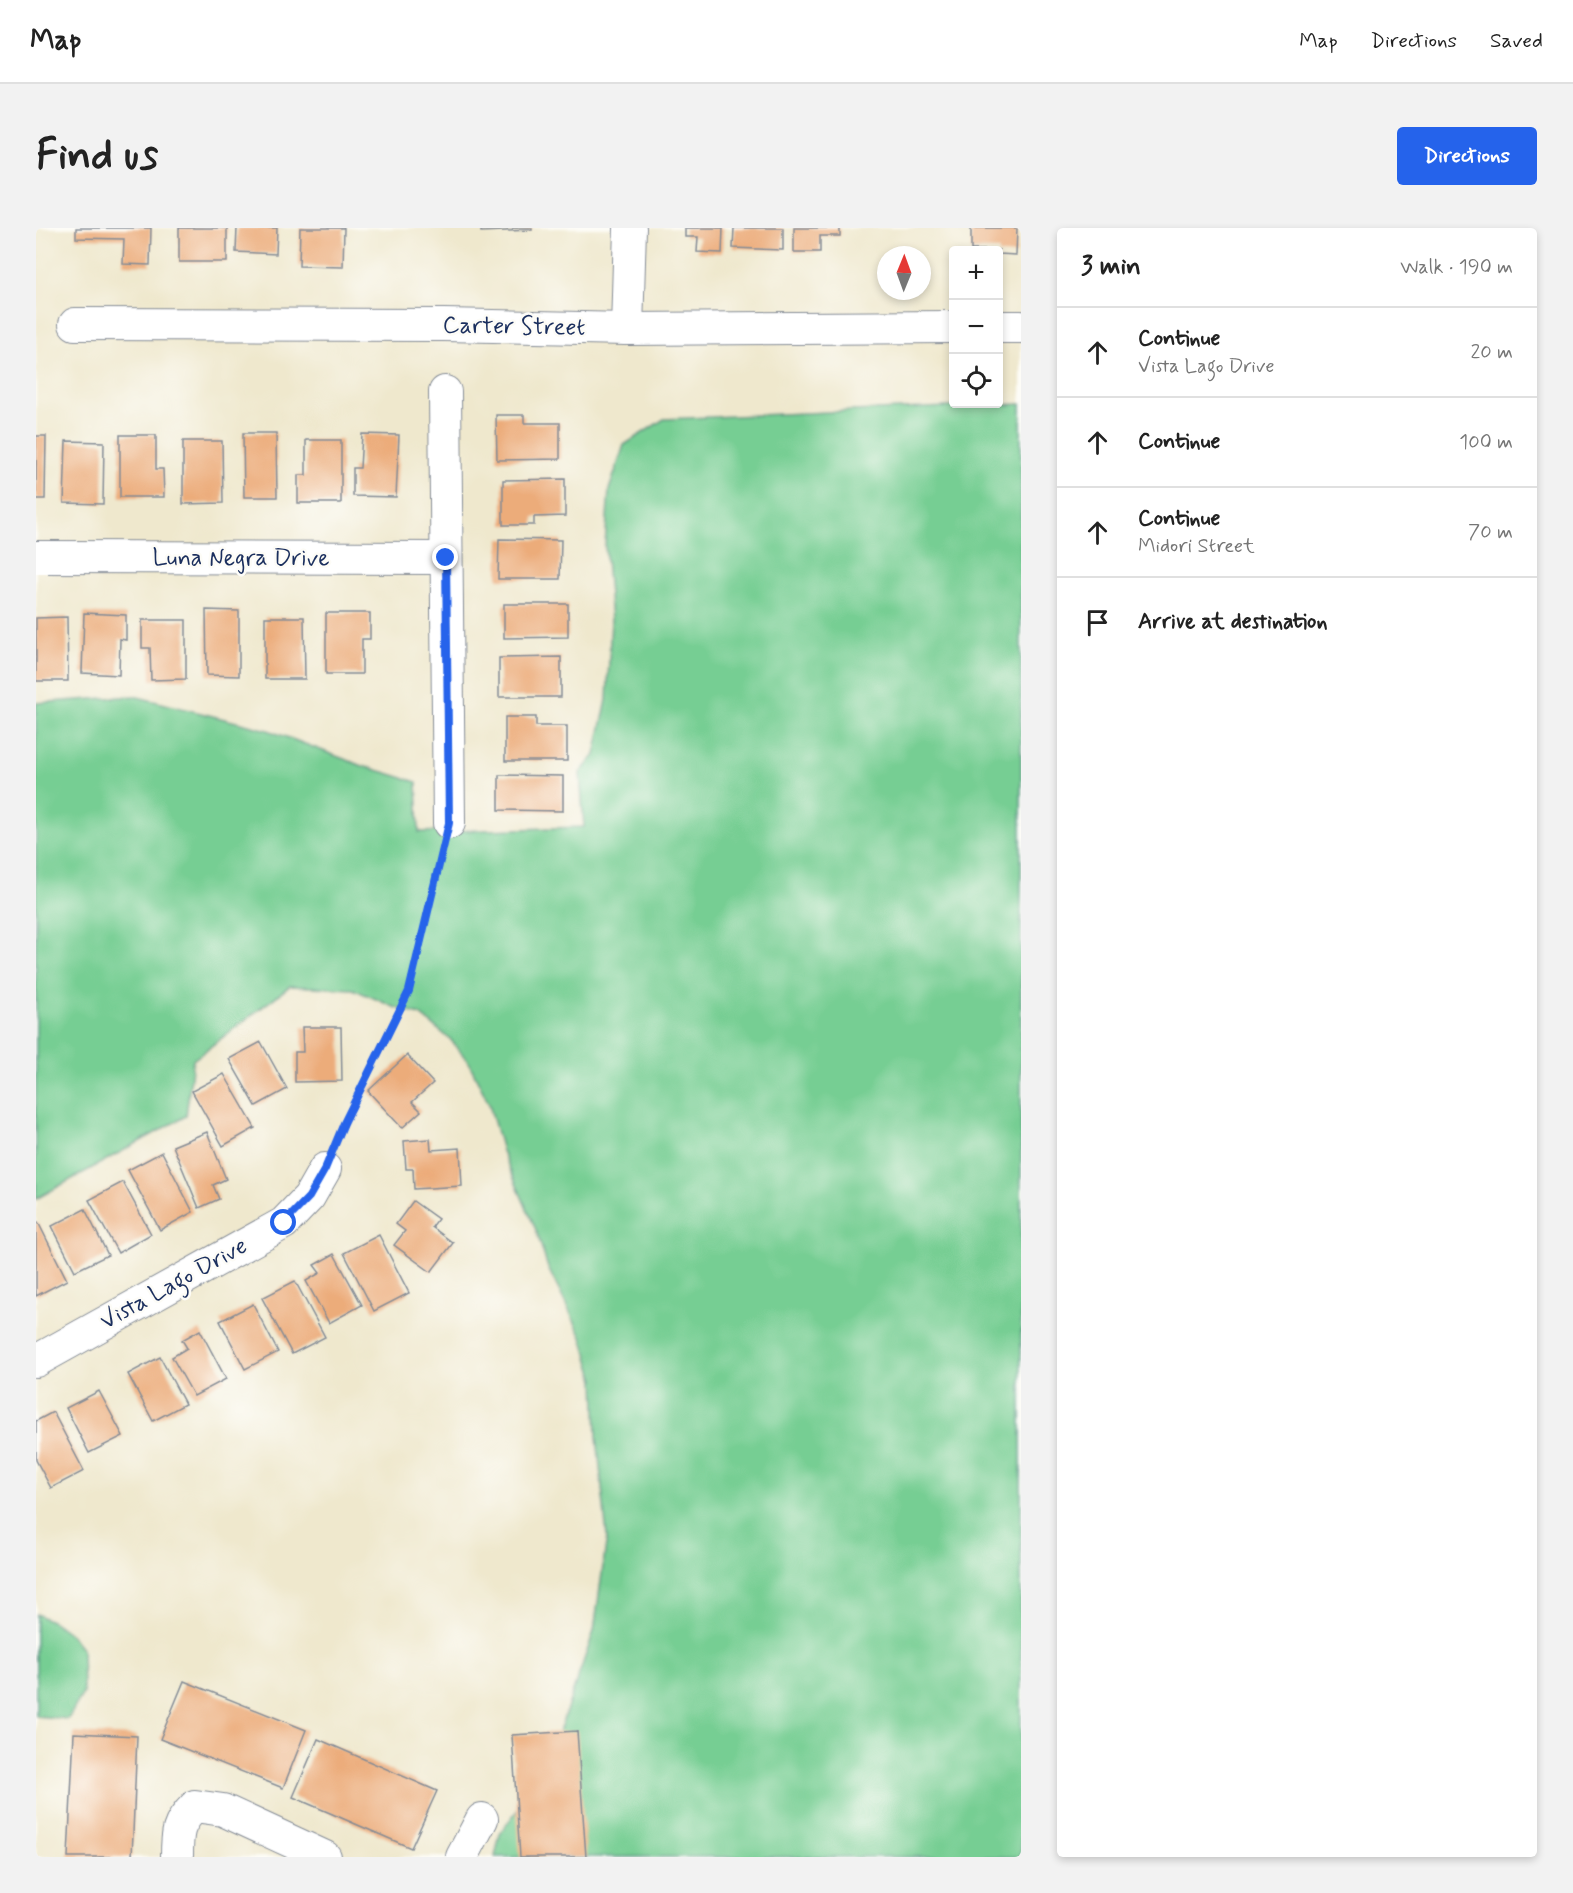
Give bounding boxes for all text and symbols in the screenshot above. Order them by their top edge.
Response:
text: Map [30,23,81,60]
text: Map [1299,27,1338,55]
text: Directions [1371,27,1457,55]
text: Saved [1490,27,1543,55]
button: Directions [1397,127,1537,185]
text: Find us [36,129,158,184]
north arrow [877,246,931,300]
map controls [949,246,1003,408]
button: + [949,246,1003,300]
text: 3 min [1081,250,1141,284]
text: Walk · 190 m [1400,254,1513,281]
button: − [949,300,1003,354]
street label: Carter Street [442,310,586,344]
text: Continue [1138,325,1220,353]
icon: ahead [1081,336,1114,369]
text: 20 m [1470,339,1513,366]
text: Vista Lago Drive [1138,353,1275,380]
button: locate [949,354,1003,408]
icon: ahead [1081,426,1114,459]
text: Continue [1138,428,1220,456]
text: 100 m [1459,429,1513,456]
text: Continue [1138,505,1220,533]
icon: ahead [1081,516,1114,549]
text: 70 m [1468,519,1513,546]
text: Midori Street [1138,533,1255,560]
street label: Luna Negra Drive [152,543,330,574]
route end [432,544,458,570]
icon: arrive [1081,606,1114,639]
text: Arrive at destination [1138,608,1328,636]
route start [270,1209,296,1235]
street label: Vista Lago Drive [95,1231,255,1340]

